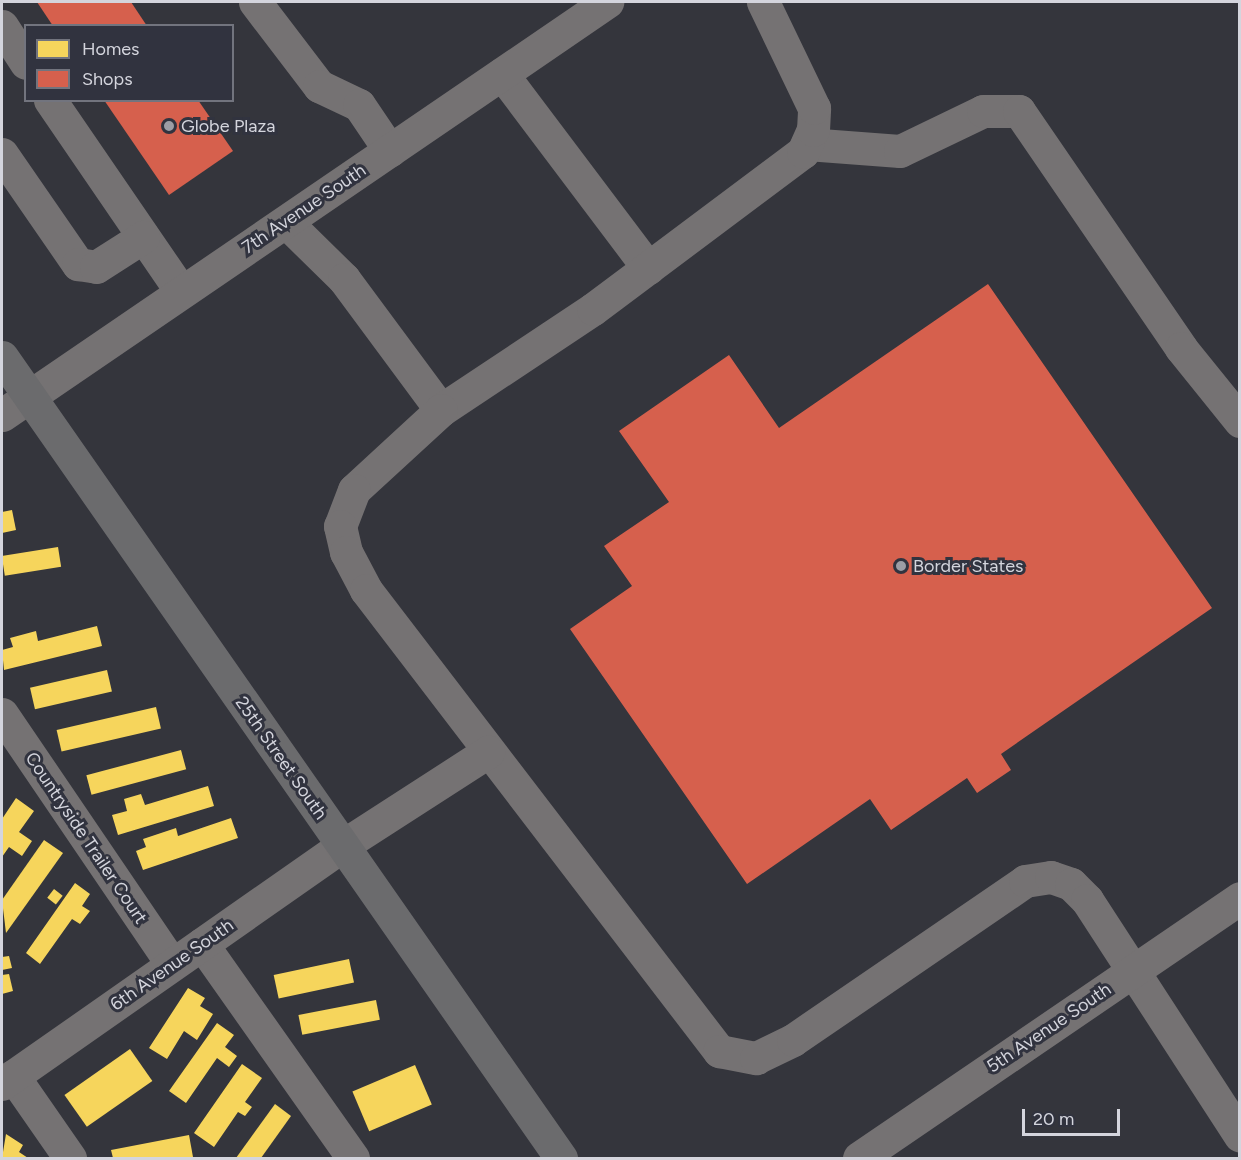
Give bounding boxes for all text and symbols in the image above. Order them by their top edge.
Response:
legend [24,24,234,102]
text: Homes [82,38,140,60]
text: Shops [82,68,133,90]
place label: Globe Plaza [181,115,275,137]
marker: Globe Plaza [162,119,176,133]
street label: 7th Avenue South [238,160,370,258]
place label: Border States [913,555,1023,577]
marker: Border States [894,559,908,573]
street label: 25th Street South [231,692,331,824]
street label: Countryside Trailer Court [20,748,152,928]
street label: 6th Avenue South [106,915,238,1015]
street label: 5th Avenue South [983,978,1115,1078]
scale bar [1025,1097,1122,1135]
text: 20 m [1033,1108,1074,1130]

